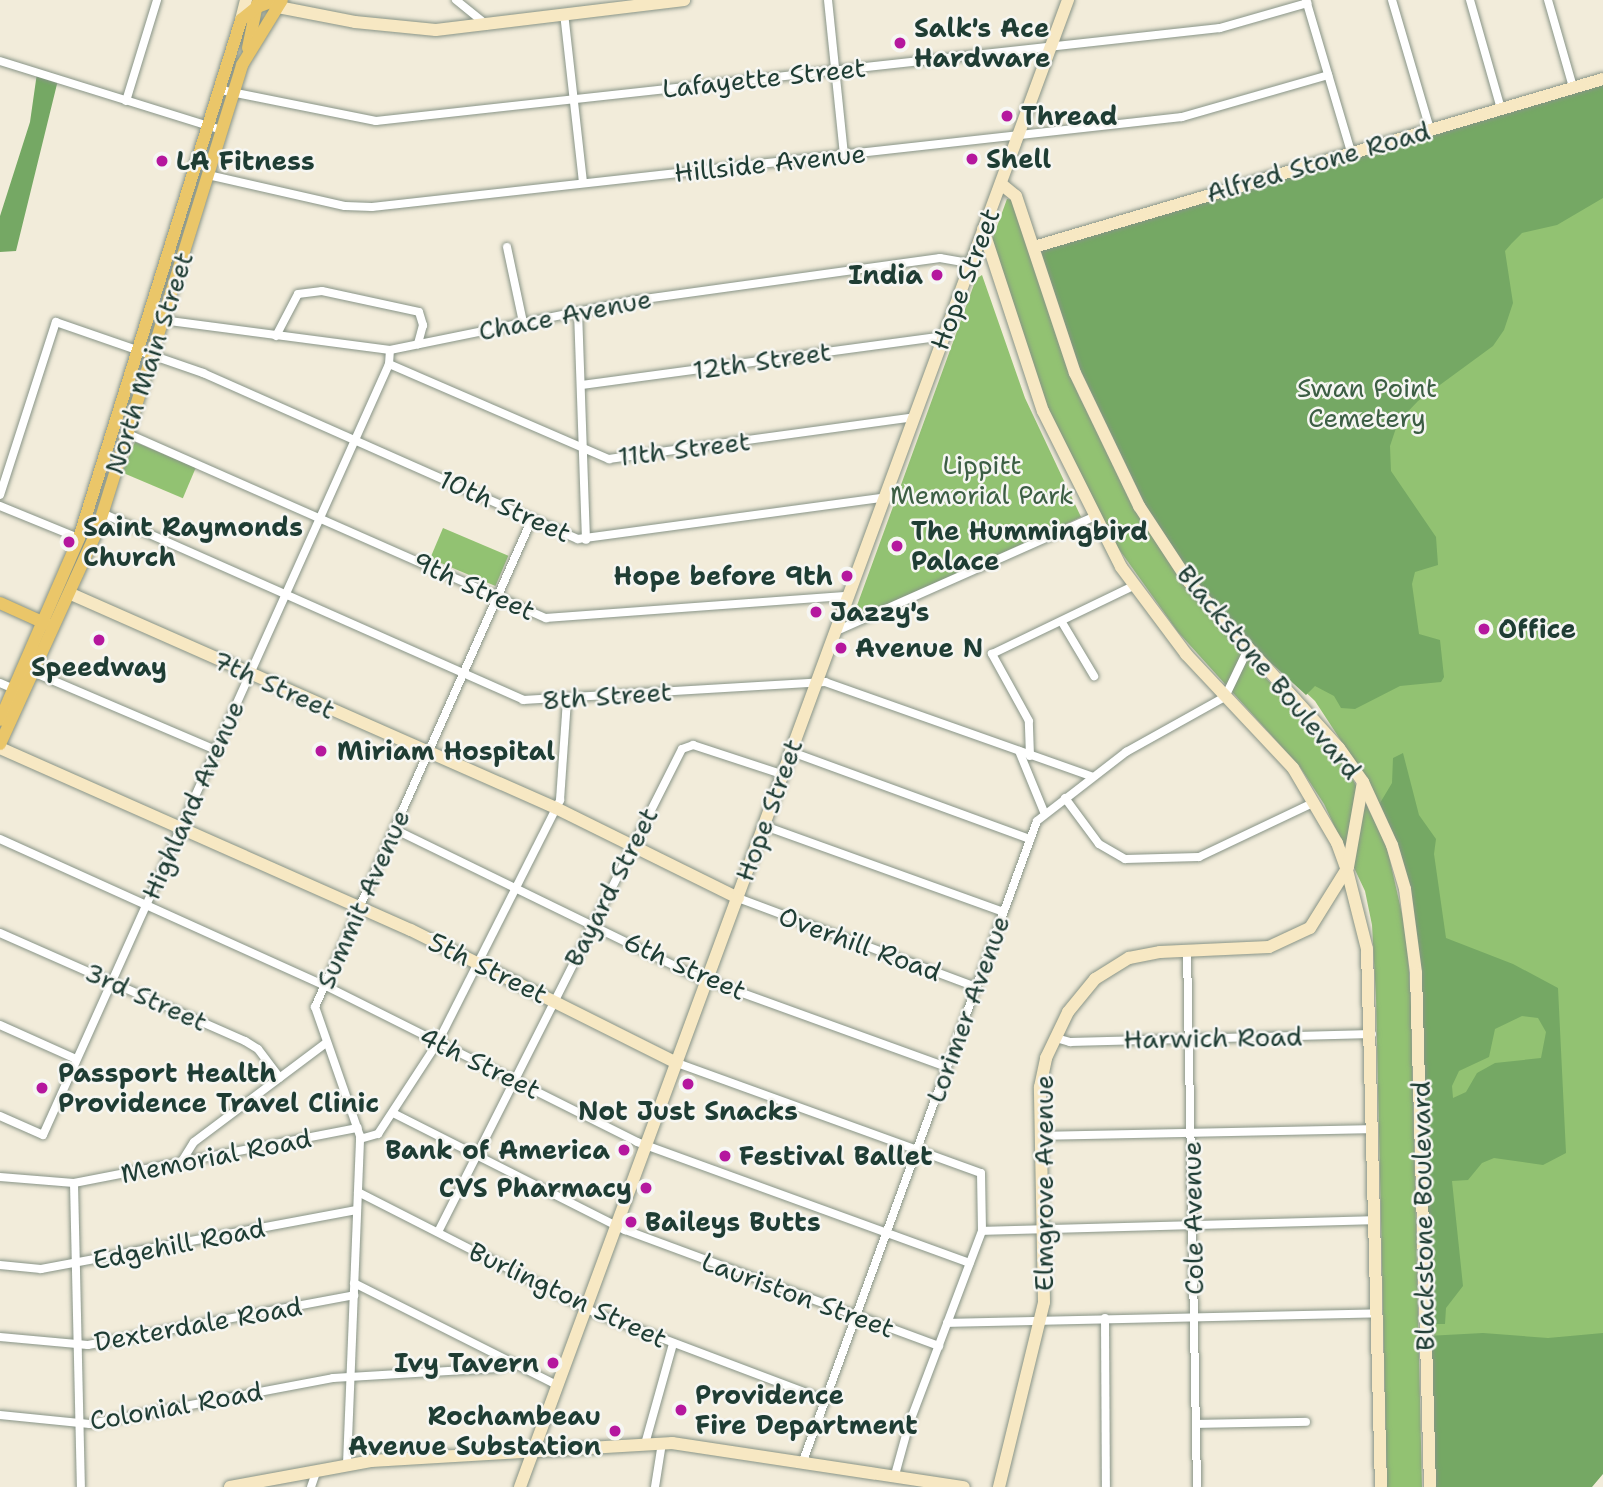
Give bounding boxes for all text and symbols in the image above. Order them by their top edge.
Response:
place label: Salk's Ace Hardware [914,12,1051,74]
marker: Salk's Ace Hardware [892,35,908,51]
street label: Lafayette Street [661,52,867,104]
place label: Thread [1021,100,1118,132]
marker: Thread [999,108,1015,124]
street label: Alfred Stone Road [1202,115,1434,209]
street label: Hillside Avenue [673,137,867,189]
place label: Shell [986,143,1051,175]
place label: LA Fitness [176,145,315,177]
marker: Shell [964,151,980,167]
marker: LA Fitness [154,153,170,169]
street label: Hope Street [924,204,1006,354]
street label: North Main Street [98,248,200,478]
place label: India [848,259,923,291]
marker: India [929,267,945,283]
street label: Chace Avenue [476,283,654,347]
street label: 12th Street [691,336,833,386]
park label: Swan Point Cemetery [1297,372,1437,434]
street label: 11th Street [616,425,752,473]
park label: Lippitt Memorial Park [890,449,1074,510]
street label: 10th Street [434,463,576,549]
place label: Saint Raymonds Church [83,511,303,572]
place label: The Hummingbird Palace [911,515,1148,576]
marker: Saint Raymonds Church [61,534,77,550]
marker: The Hummingbird Palace [889,538,905,554]
street label: 9th Street [408,545,540,627]
street label: Blackstone Boulevard [1170,559,1368,785]
place label: Hope before 9th [614,560,833,592]
marker: Hope before 9th [839,568,855,584]
place label: Jazzy's [830,596,930,628]
marker: Jazzy's [808,604,824,620]
place label: Office [1498,613,1576,645]
marker: Office [1476,621,1492,637]
marker: Speedway [91,632,107,648]
place label: Avenue N [855,632,983,664]
marker: Avenue N [833,640,849,656]
street label: 7th Street [208,644,340,726]
place label: Speedway [31,651,167,683]
street label: 8th Street [541,676,673,716]
street label: Highland Avenue [135,696,251,904]
place label: Miriam Hospital [337,735,555,767]
street label: Hope Street [729,735,809,885]
marker: Miriam Hospital [311,741,331,761]
street label: Bayard Street [558,802,664,972]
street label: Summit Avenue [310,805,416,993]
street label: Overhill Road [774,900,946,988]
street label: Lorimer Avenue [920,911,1016,1107]
street label: 6th Street [619,925,751,1007]
street label: 5th Street [423,926,553,1010]
street label: 3rd Street [80,956,212,1038]
street label: 4th Street [414,1020,546,1106]
street label: Harwich Road [1123,1021,1303,1055]
place label: Passport Health Providence Travel Clinic [58,1057,379,1118]
street label: Elmgrove Avenue [1028,1075,1060,1291]
marker: Not Just Snacks [680,1076,696,1092]
marker: Passport Health Providence Travel Clinic [32,1078,52,1098]
street label: Blackstone Boulevard [1405,1081,1441,1351]
place label: Not Just Snacks [578,1095,798,1127]
street label: Memorial Road [118,1122,314,1190]
place label: Bank of America [385,1134,610,1166]
place label: Festival Ballet [739,1140,933,1172]
street label: Cole Avenue [1176,1141,1210,1295]
marker: Bank of America [616,1142,632,1158]
marker: Festival Ballet [717,1148,733,1164]
place label: CVS Pharmacy [439,1172,632,1204]
marker: CVS Pharmacy [638,1180,654,1196]
place label: Baileys Butts [645,1206,821,1238]
street label: Edgehill Road [90,1212,268,1276]
marker: Baileys Butts [623,1214,639,1230]
street label: Burlington Street [464,1235,672,1355]
street label: Lauriston Street [697,1246,899,1344]
street label: Dexterdale Road [92,1290,304,1358]
place label: Ivy Tavern [394,1347,539,1379]
marker: Ivy Tavern [545,1355,561,1371]
street label: Colonial Road [87,1375,265,1437]
place label: Providence Fire Department [695,1379,918,1440]
place label: Rochambeau Avenue Substation [348,1400,601,1462]
marker: Providence Fire Department [673,1402,689,1418]
marker: Rochambeau Avenue Substation [607,1423,623,1439]

